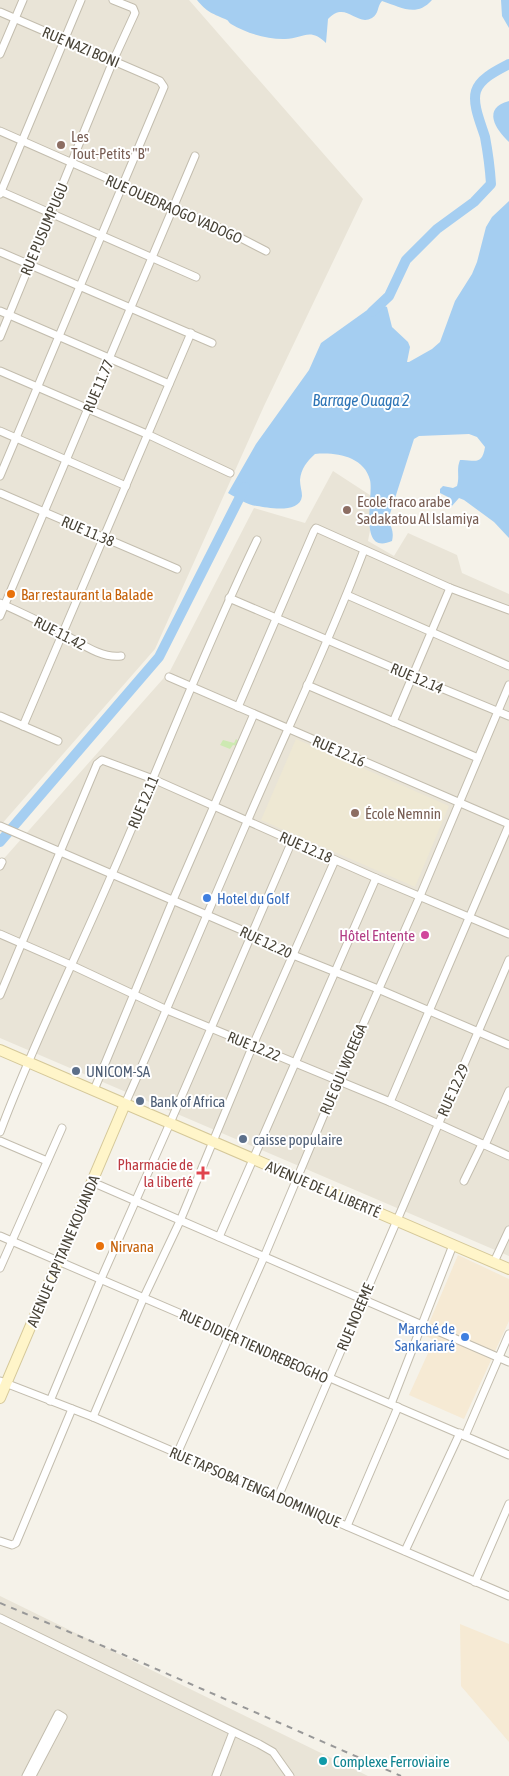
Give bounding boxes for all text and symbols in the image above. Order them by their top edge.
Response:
street label: RUE NAZI BONI [40,23,122,71]
place label: Les Tout-Petits "B" [71,128,150,162]
marker: Les Tout-Petits "B" [55,139,67,151]
street label: RUE OUEDRAOGO VADOGO [103,171,245,247]
street label: RUE PUSUMPUGU [17,180,71,278]
street label: RUE 11.77 [79,357,117,415]
water label: Barrage Ouaga 2 [313,391,410,410]
place label: Ecole fraco arabe Sadakatou Al Islamiya [357,493,479,527]
marker: Ecole fraco arabe Sadakatou Al Islamiya [341,504,353,516]
street label: RUE 11.38 [59,512,117,550]
place label: Bar restaurant la Balade [21,586,154,603]
marker: Bar restaurant la Balade [5,588,17,600]
street label: RUE 11.42 [31,613,89,653]
street label: RUE 12.14 [388,659,446,697]
street label: RUE 12.16 [310,732,368,770]
street label: RUE 12.11 [124,773,162,831]
place label: École Nemnin [365,805,441,822]
marker: École Nemnin [349,807,361,819]
street label: RUE 12.18 [277,828,335,866]
place label: Hotel du Golf [217,890,289,907]
marker: Hotel du Golf [201,892,213,904]
street label: RUE 12.20 [237,923,295,961]
place label: Hôtel Entente [339,927,415,944]
marker: Hôtel Entente [419,929,431,941]
street label: RUE GUL WOEEGA [316,1020,370,1117]
street label: RUE 12.22 [225,1028,283,1064]
street label: RUE 12.29 [434,1061,472,1119]
place label: UNICOM-SA [86,1063,151,1080]
marker: UNICOM-SA [70,1065,82,1077]
place label: Bank of Africa [150,1093,225,1110]
marker: Bank of Africa [134,1095,146,1107]
place label: caisse populaire [253,1131,343,1148]
marker: caisse populaire [237,1133,249,1145]
place label: Pharmacie de la liberté [117,1156,193,1190]
street label: AVENUE DE LA LIBERTÉ [263,1157,383,1221]
marker: Pharmacie de la liberté [197,1167,209,1179]
street label: AVENUE CAPITAINE KOUANDA [23,1172,103,1329]
place label: Nirvana [110,1238,154,1255]
marker: Nirvana [94,1240,106,1252]
street label: RUE NOEEME [333,1280,377,1353]
street label: RUE DIDIER TIENDREBEOGHO [177,1306,331,1387]
place label: Marché de Sankariaré [395,1320,455,1354]
marker: Marché de Sankariaré [459,1331,471,1343]
street label: RUE TAPSOBA TENGA DOMINIQUE [167,1443,344,1531]
place label: Complexe Ferroviaire [333,1753,450,1770]
marker: Complexe Ferroviaire [317,1755,329,1767]

